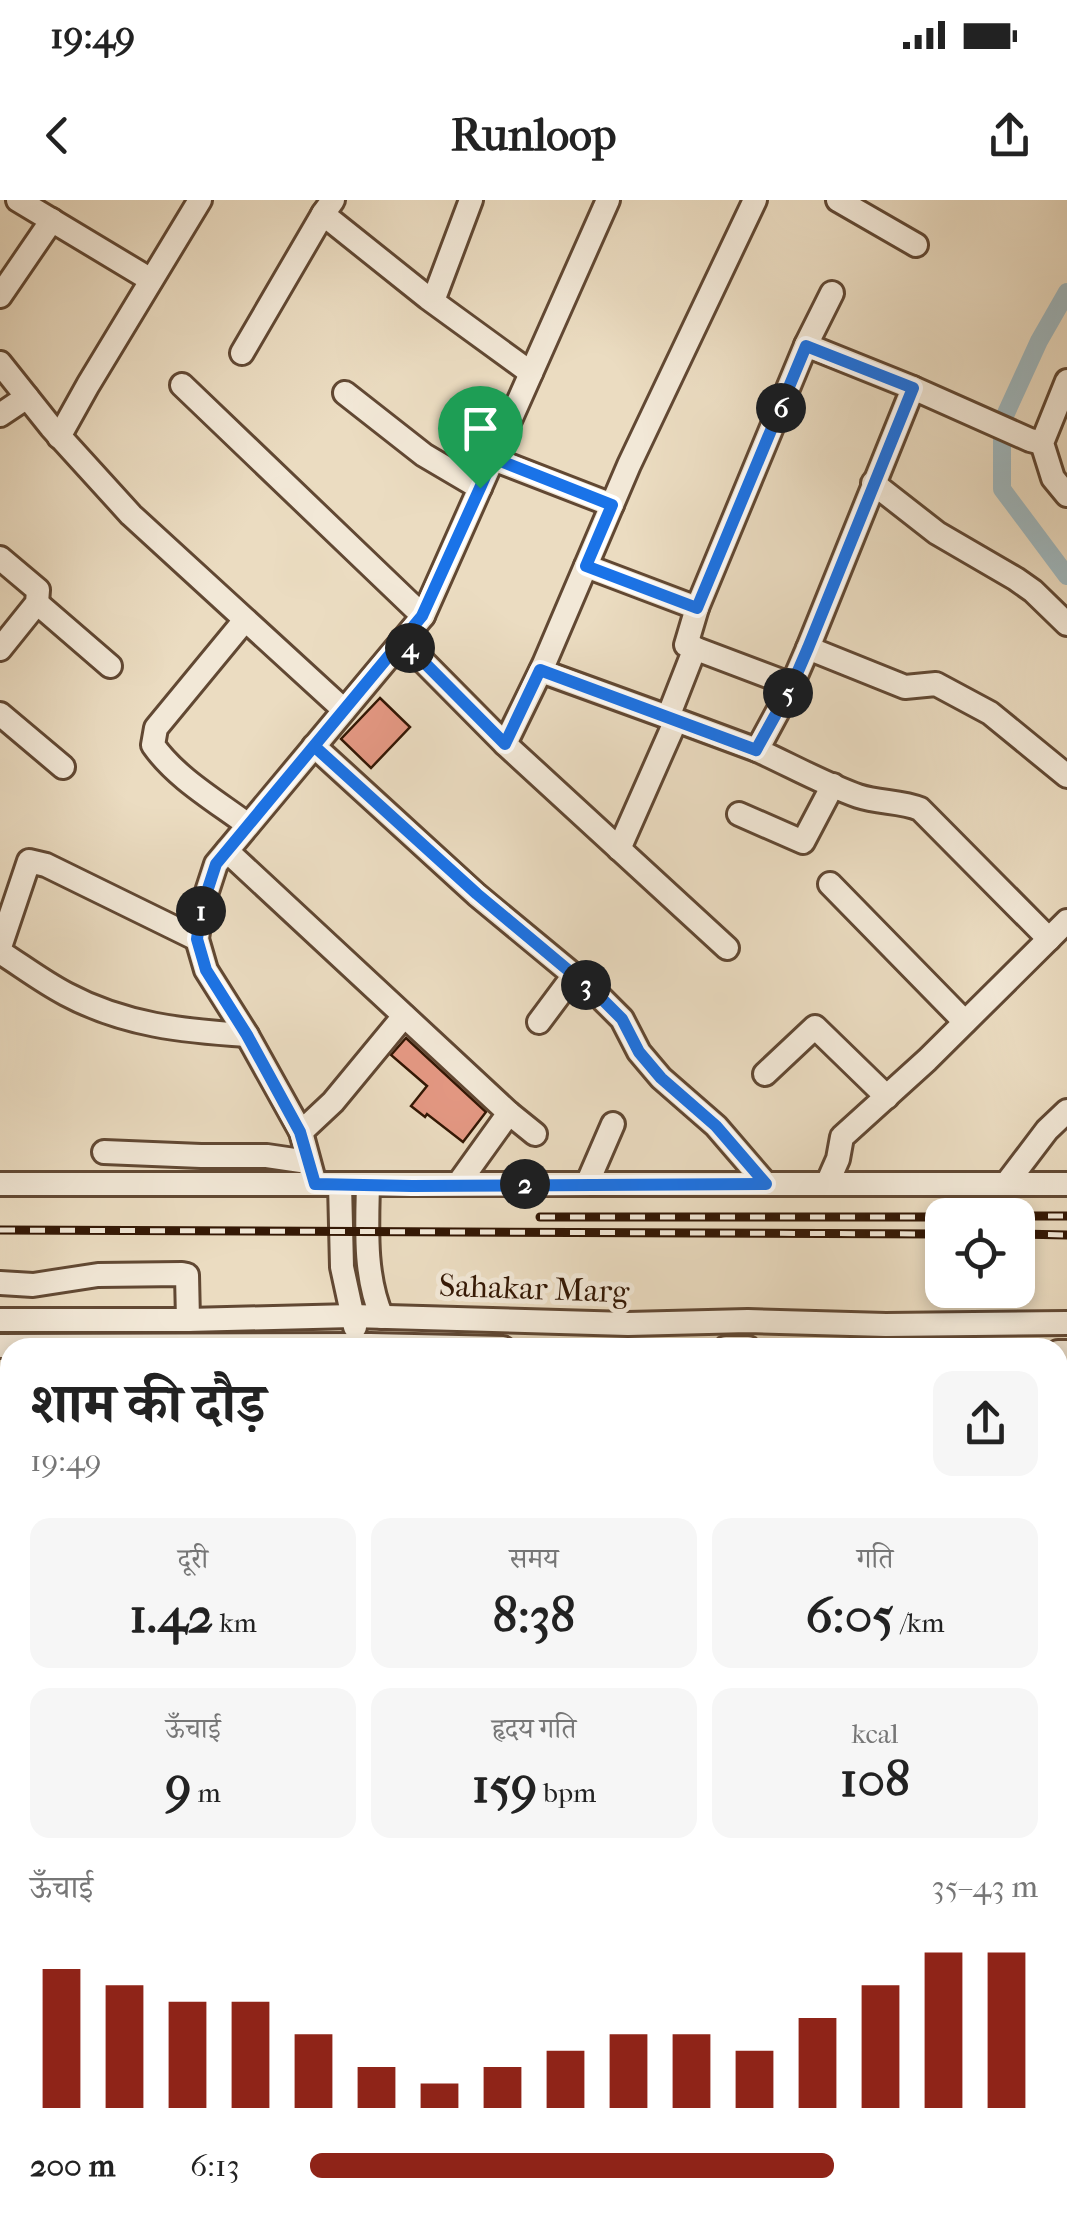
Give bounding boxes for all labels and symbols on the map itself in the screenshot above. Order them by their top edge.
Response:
pin: 6 [756,383,806,433]
pin [438,386,523,489]
pin: 4 [385,623,435,673]
pin: 5 [763,668,813,718]
pin: 1 [176,886,226,936]
pin: 3 [561,960,611,1010]
pin: 2 [500,1159,550,1209]
street label: Sahakar Marg [438,1267,631,1310]

